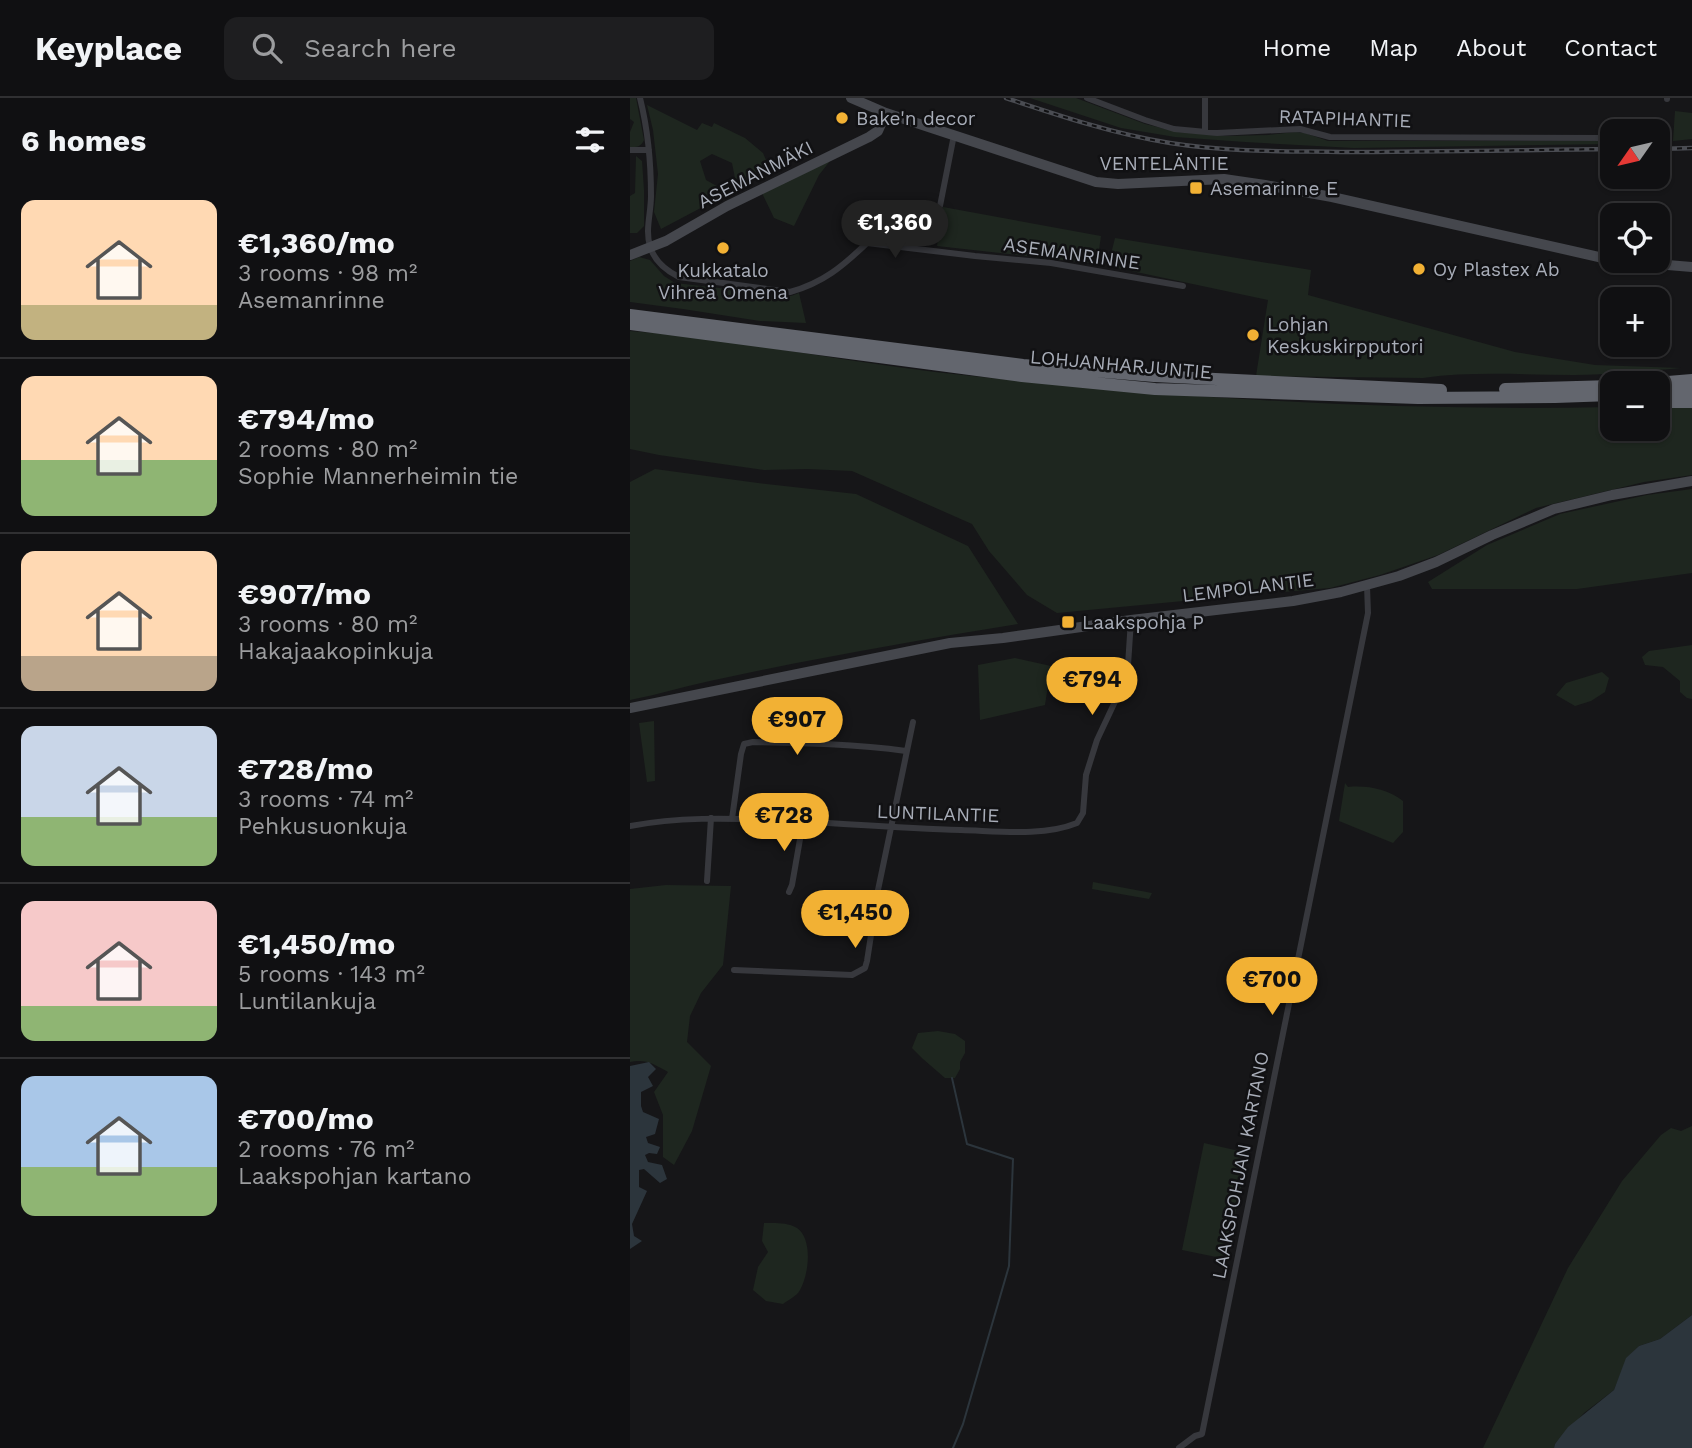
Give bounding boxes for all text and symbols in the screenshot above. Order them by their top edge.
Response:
search box [224,17,714,80]
text: Keyplace [35,29,182,68]
icon: search [248,29,286,67]
text: Search here [304,33,457,63]
text: Home [1263,34,1331,62]
text: Map [1369,34,1418,62]
text: About [1456,34,1526,62]
text: Contact [1564,34,1657,62]
street label: RATAPIHANTIE [1278,105,1412,132]
place label: Bake'n decor [856,107,976,130]
marker: Bake'n decor [834,110,850,126]
north arrow [1600,119,1670,189]
map controls [1600,119,1670,441]
icon: filters [571,121,609,159]
text: 6 homes [21,123,146,158]
street label: ASEMANMÄKI [694,136,817,213]
street label: VENTELÄNTIE [1099,152,1229,175]
place label: Asemarinne E [1210,177,1338,200]
marker: Asemarinne E [1188,180,1204,196]
pin: €1,360 [838,200,952,260]
button: locate [1600,203,1670,273]
text: €1,360 [857,209,933,236]
text: €1,360/mo [238,225,395,260]
icon: home [77,228,161,312]
street label: ASEMANRINNE [1002,233,1142,274]
marker: Kukkatalo Vihreä Omena [715,240,731,256]
place label: Oy Plastex Ab [1433,258,1560,281]
place label: Kukkatalo Vihreä Omena [658,259,788,304]
text: 3 rooms · 98 m² [238,260,417,287]
marker: Oy Plastex Ab [1411,261,1427,277]
text: Asemanrinne [238,287,385,314]
button: + [1600,287,1670,357]
place label: Lohjan Keskuskirpputori [1267,313,1423,358]
marker: Lohjan Keskuskirpputori [1245,327,1261,343]
street label: LOHJANHARJUNTIE [1029,345,1213,384]
button: − [1600,371,1670,441]
text: €794/mo [238,401,374,436]
icon: home [77,404,161,488]
text: 2 rooms · 80 m² [238,436,417,463]
text: Sophie Mannerheimin tie [238,463,518,490]
street label: LEMPOLANTIE [1181,568,1315,607]
text: €907/mo [238,576,371,611]
icon: home [77,579,161,663]
text: 3 rooms · 80 m² [238,611,417,638]
place label: Laakspohja P [1082,611,1204,634]
marker: Laakspohja P [1060,614,1076,630]
text: Hakajaakopinkuja [238,638,433,665]
pin: €794 [1051,658,1133,717]
text: €794 [1062,666,1122,693]
pin: €907 [756,698,838,757]
text: €907 [768,706,826,733]
text: €728/mo [238,751,373,786]
icon: home [77,754,161,838]
text: 3 rooms · 74 m² [238,786,413,813]
pin: €728 [743,794,825,853]
street label: LUNTILANTIE [876,800,1000,827]
text: €728 [755,802,813,829]
text: Pehkusuonkuja [238,813,407,840]
pin: €1,450 [798,890,912,950]
text: €1,450 [817,899,893,926]
text: €1,450/mo [238,926,395,961]
icon: home [77,929,161,1013]
pin: €700 [1231,958,1313,1017]
text: 5 rooms · 143 m² [238,961,425,988]
text: €700 [1242,966,1302,993]
text: Luntilankuja [238,988,376,1015]
street label: LAAKSPOHJAN KARTANO [1207,1049,1274,1281]
text: €700/mo [238,1101,374,1136]
icon: home [77,1104,161,1188]
text: 2 rooms · 76 m² [238,1136,414,1163]
text: Laakspohjan kartano [238,1163,472,1190]

